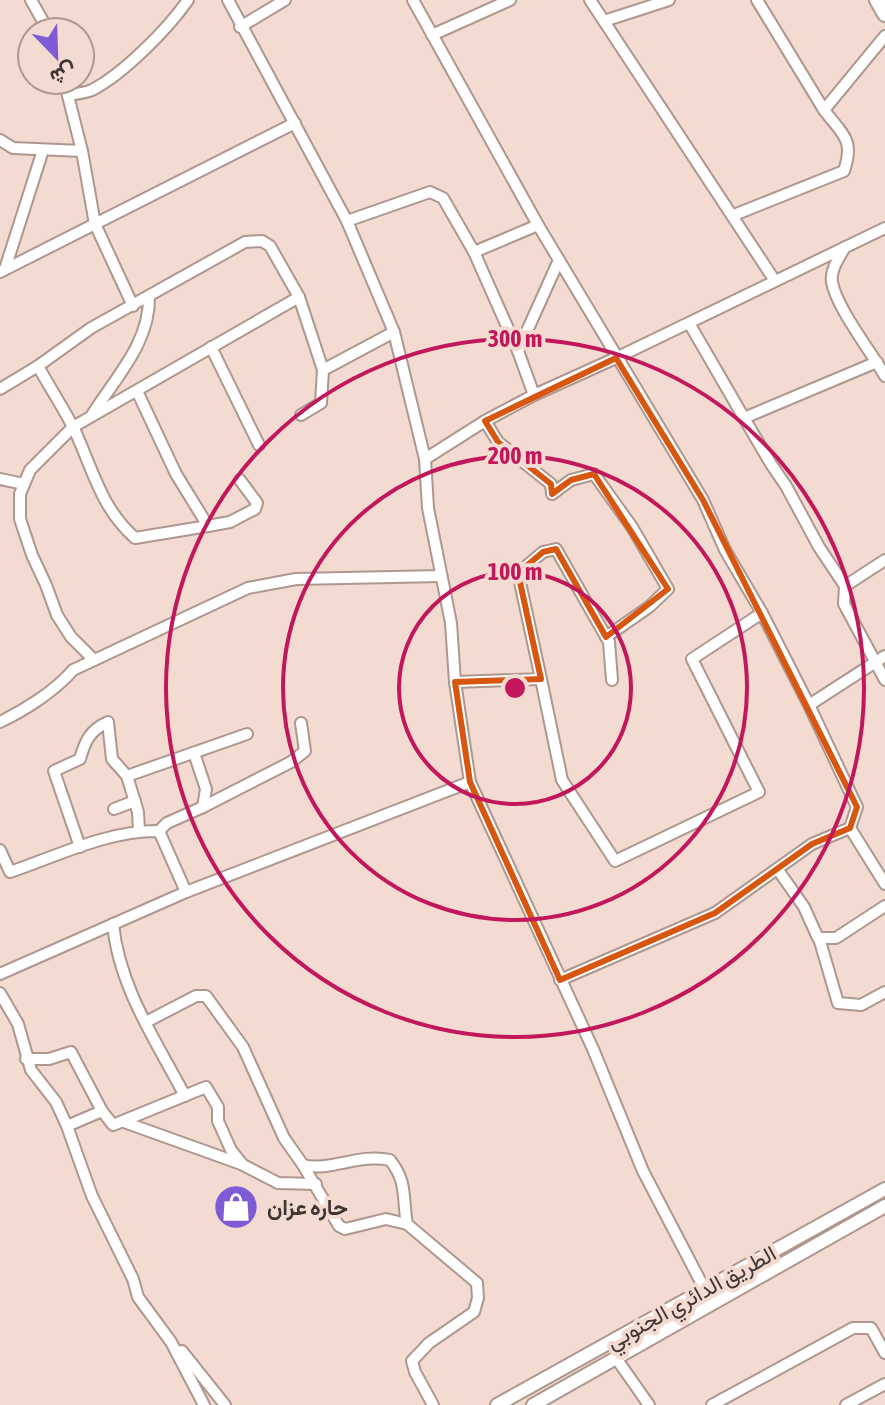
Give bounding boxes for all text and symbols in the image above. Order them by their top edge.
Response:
north arrow [16,16,96,96]
text: ش [46,56,81,92]
text: 300 m [488,325,542,352]
text: 200 m [488,442,542,469]
text: 100 m [488,558,542,585]
centre of rings [501,674,529,702]
shop icon: حاره عزان [212,1183,260,1231]
place label: حاره عزان [267,1194,348,1221]
street label: الطريق الدائري الجنوبي [602,1240,783,1360]

